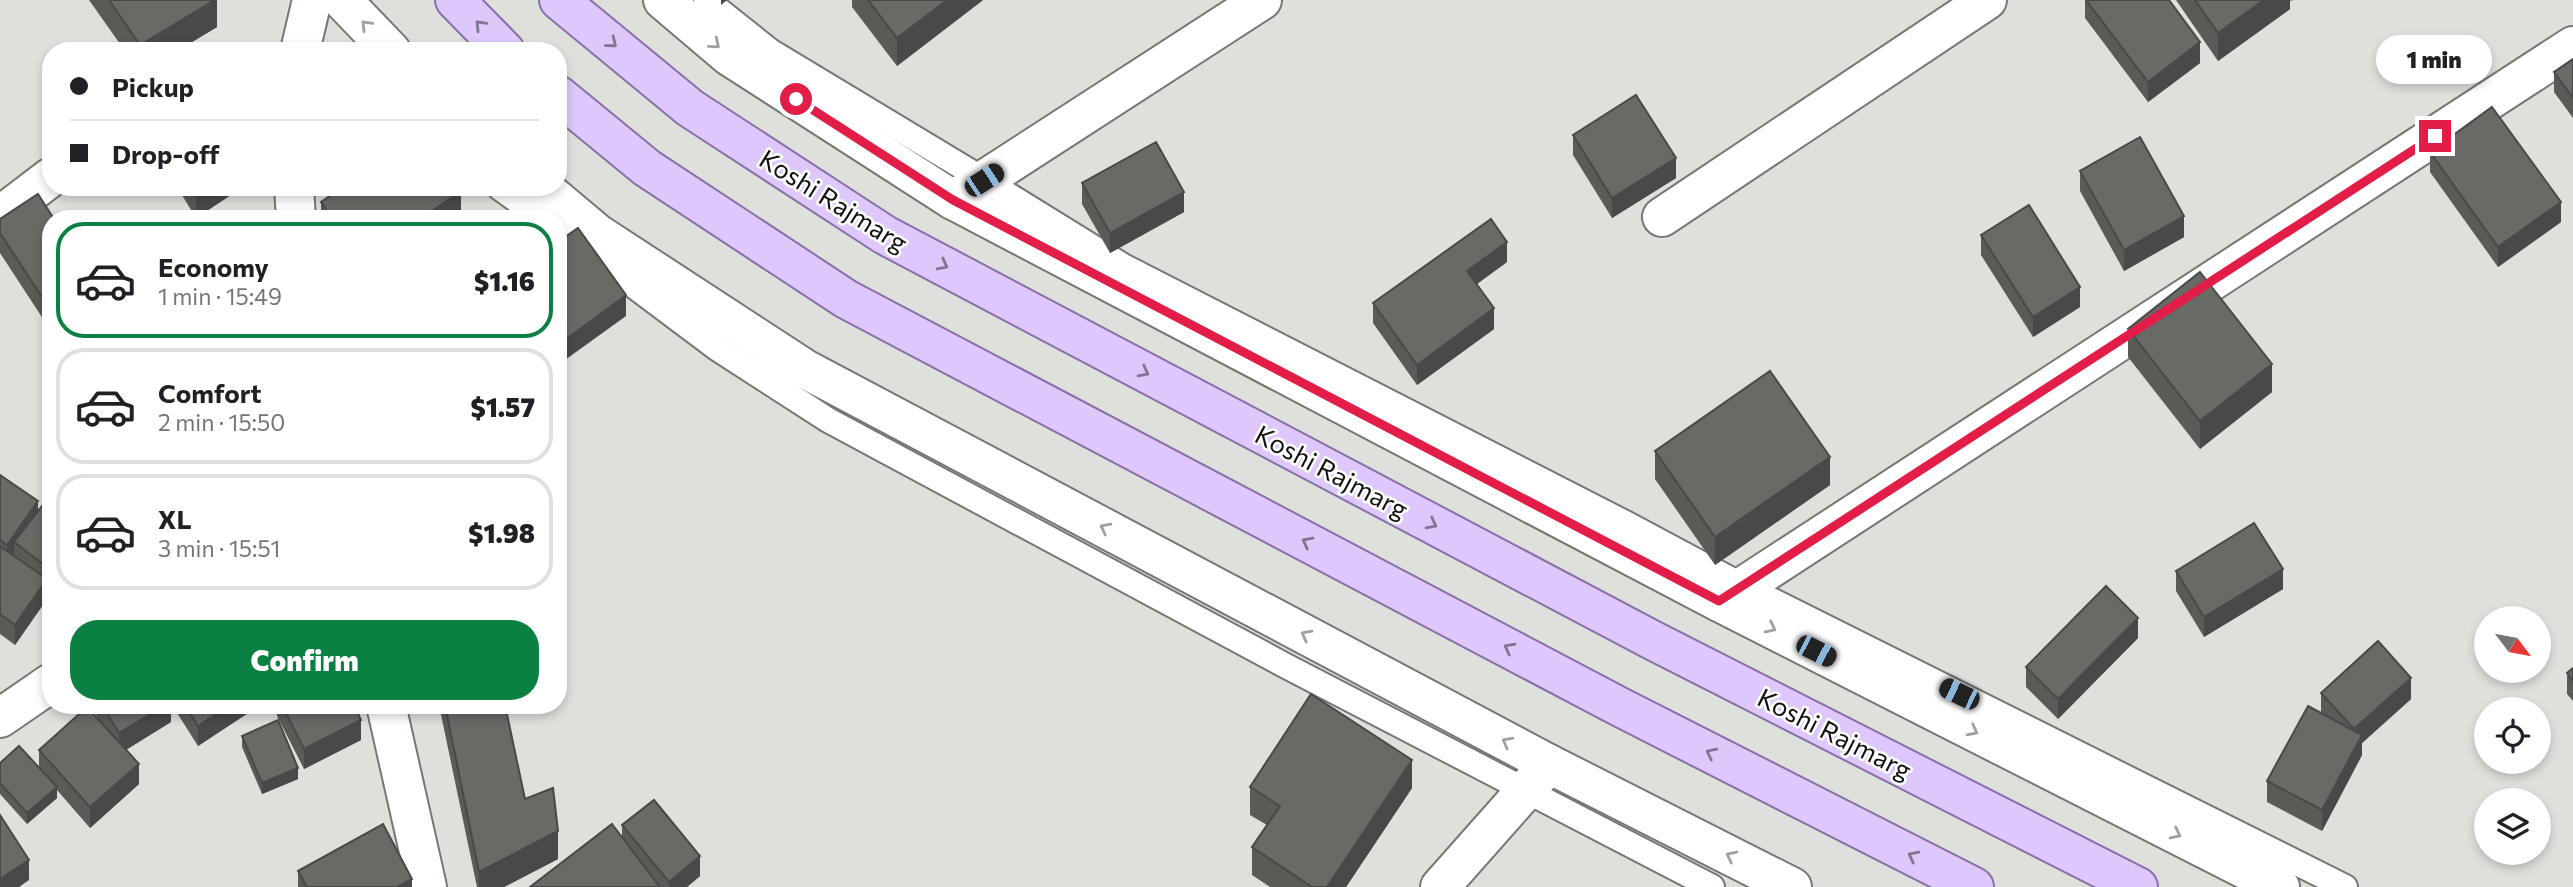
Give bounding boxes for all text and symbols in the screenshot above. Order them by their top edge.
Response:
one-way arrow [362,21,375,34]
one-way arrow [475,21,488,34]
callout: 1 min [2377,34,2493,83]
one-way arrow [604,35,617,48]
one-way arrow [707,36,720,48]
text: 1 min [2406,45,2462,73]
text: Pickup [112,71,194,102]
route start [780,83,812,115]
route end [2419,120,2451,152]
text: Drop-off [112,138,219,169]
street label: Koshi Rajmarg [754,142,914,258]
car [961,160,1008,200]
icon: car [74,249,137,312]
text: Economy [158,251,269,282]
one-way arrow [935,257,948,271]
text: $1.16 [474,265,535,296]
text: 1 min · 15:49 [158,282,282,310]
one-way arrow [1137,363,1149,377]
icon: car [74,375,137,438]
text: Comfort [158,377,261,408]
text: $1.57 [471,391,535,422]
text: 2 min · 15:50 [158,408,285,436]
street label: Koshi Rajmarg [1250,418,1414,524]
icon: car [74,501,137,564]
text: XL [158,503,192,534]
one-way arrow [1424,515,1437,529]
text: $1.98 [468,517,535,548]
one-way arrow [1100,523,1112,536]
text: 3 min · 15:51 [158,534,280,562]
one-way arrow [1302,537,1315,550]
north arrow [2474,606,2552,682]
map controls [2474,606,2551,865]
one-way arrow [1764,619,1776,633]
button: Confirm [70,620,539,700]
one-way arrow [1300,630,1313,643]
car [1793,632,1840,670]
one-way arrow [1503,643,1516,657]
car [1936,675,1983,713]
street label: Koshi Rajmarg [1753,681,1917,785]
button: locate [2474,697,2551,774]
one-way arrow [1966,722,1978,736]
one-way arrow [1501,736,1514,750]
one-way arrow [1706,748,1718,761]
button: layers [2474,788,2551,865]
one-way arrow [2169,826,2181,840]
one-way arrow [1726,851,1738,865]
one-way arrow [1908,851,1920,865]

